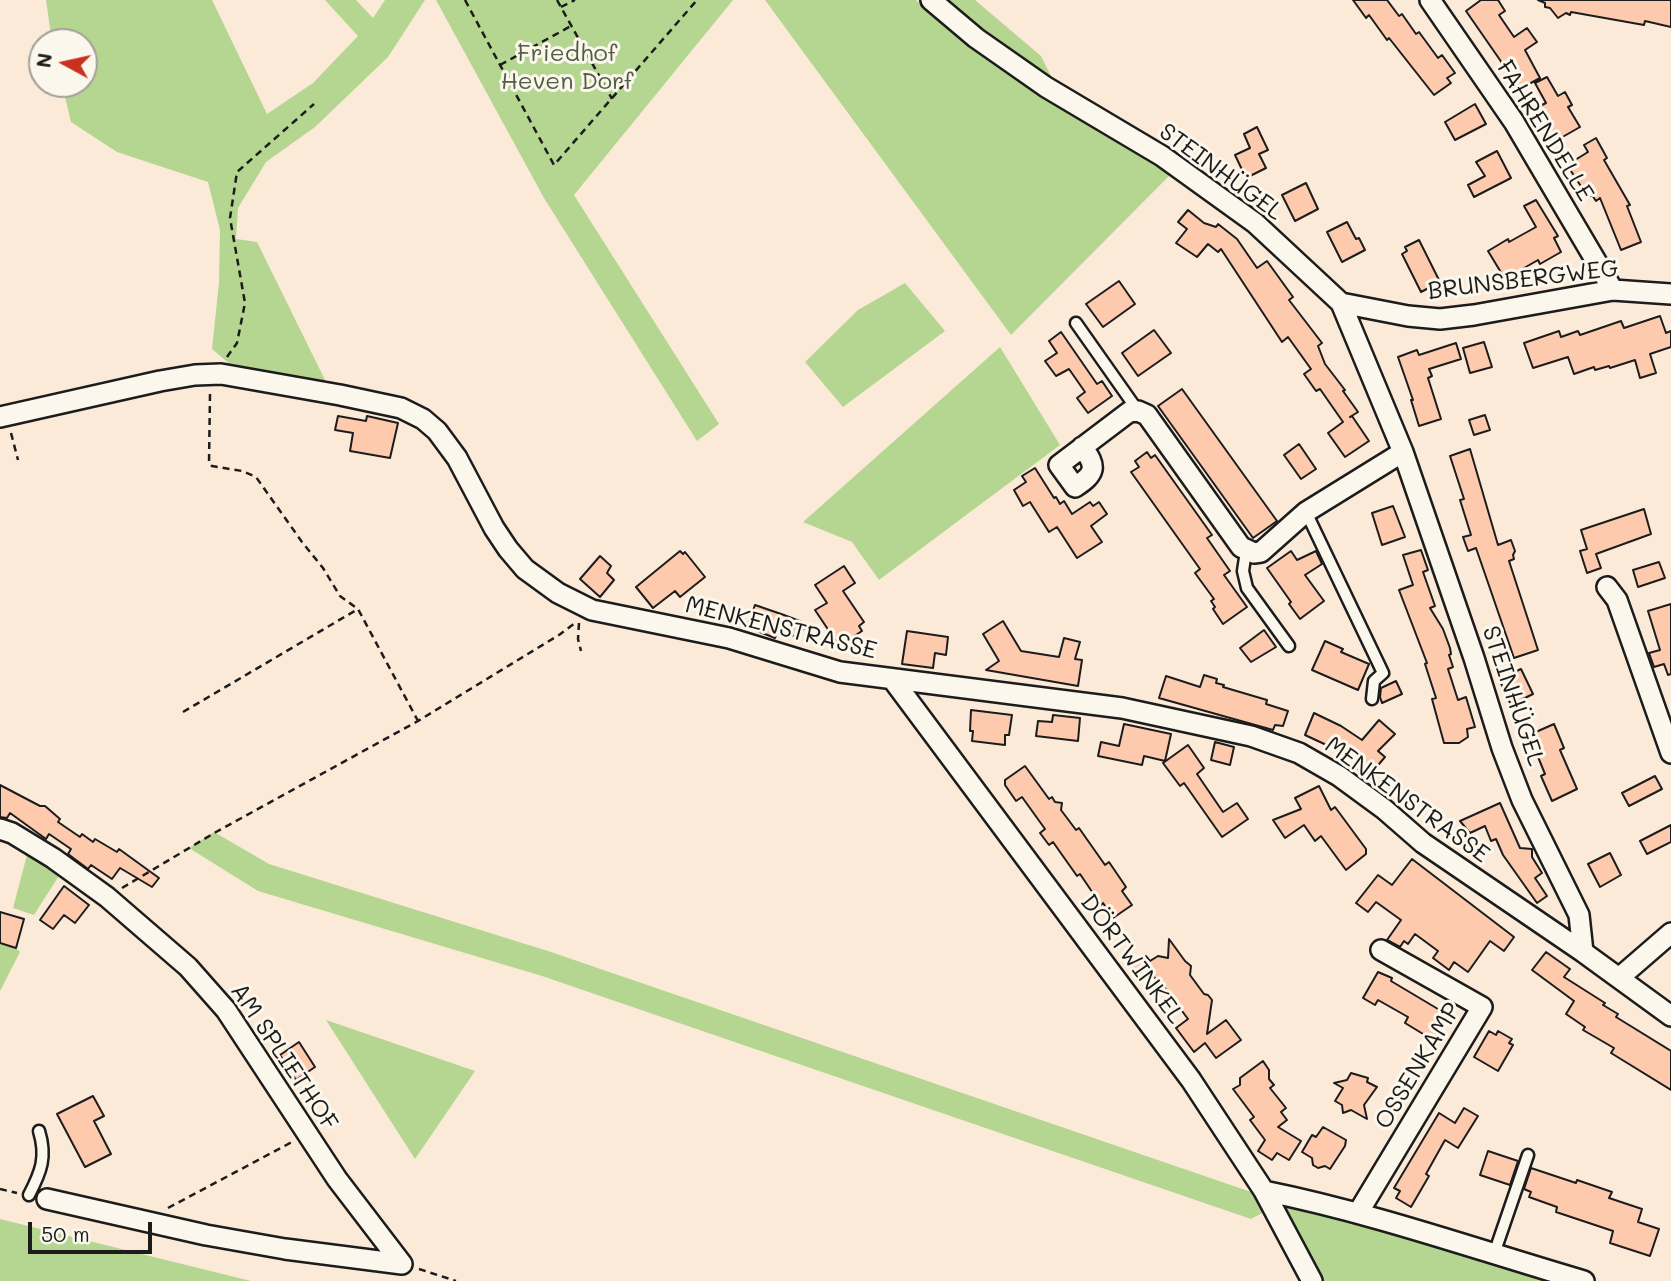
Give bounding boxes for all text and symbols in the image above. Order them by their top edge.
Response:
north arrow [28,28,98,98]
park label: Friedhof Heven Dorf [501,40,633,96]
text: N [30,51,57,69]
street label: FAHRENDELLE [1490,55,1600,207]
street label: STEINHÜGEL [1153,117,1289,227]
street label: BRUNSBERGWEG [1426,254,1620,306]
street label: MENKENSTRASSE [682,590,880,666]
street label: STEINHÜGEL [1476,622,1550,770]
street label: MENKENSTRASSE [1319,731,1495,869]
street label: DÖRTWINKEL [1074,889,1190,1029]
street label: AM SPLIETHOF [224,978,344,1136]
street label: OSSENKAMP [1369,998,1467,1134]
scale bar [32,1208,156,1252]
text: 50 m [41,1220,90,1247]

